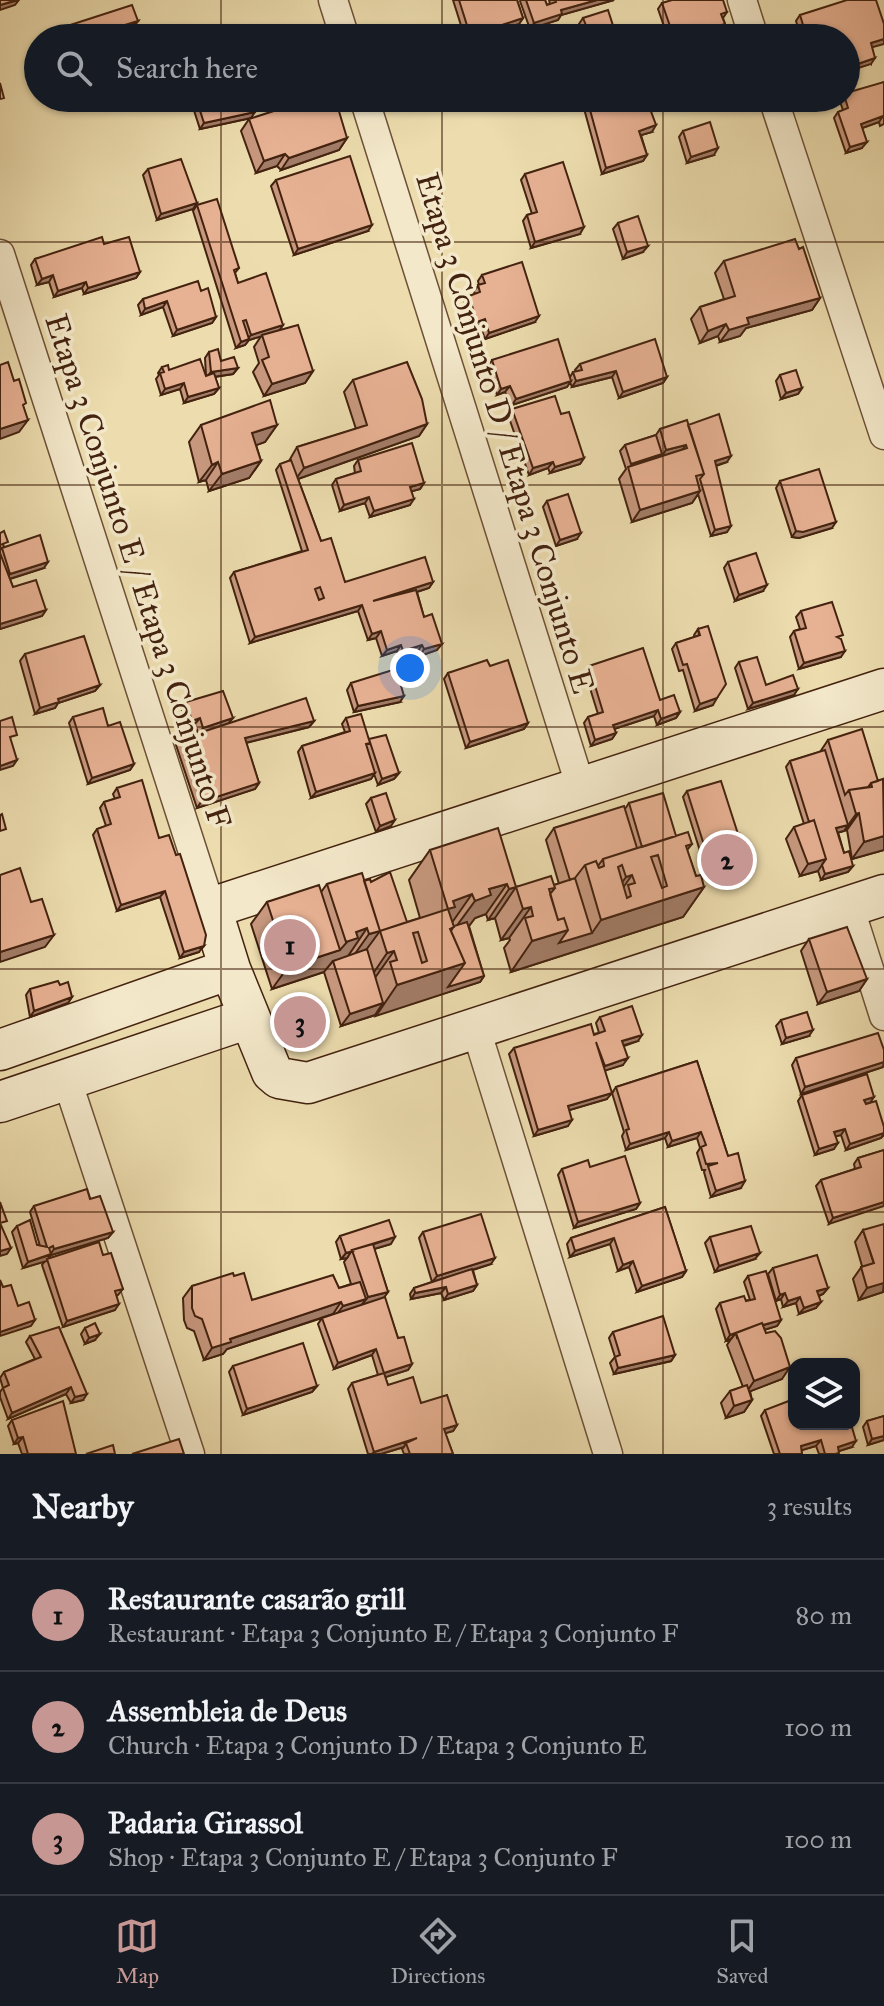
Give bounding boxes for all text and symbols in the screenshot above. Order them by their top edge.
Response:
search box [24,24,860,112]
icon: search [52,46,96,90]
text: Search here [116,50,258,86]
street label: Etapa 3 Conjunto D / Etapa 3 Conjunto E [407,168,603,698]
street label: Etapa 3 Conjunto E / Etapa 3 Conjunto F [36,309,240,833]
your location [390,648,430,688]
pin: 2 [701,830,753,890]
pin: 1 [264,915,316,975]
pin: 3 [274,992,326,1052]
map controls [788,1358,860,1430]
button: layers [788,1358,860,1430]
text: Nearby [32,1486,134,1527]
text: 3 results [767,1490,852,1522]
text: Restaurante casarão grill [108,1581,406,1617]
text: 1 [53,1599,63,1631]
text: 80 m [796,1599,852,1631]
text: Restaurant · Etapa 3 Conjunto E / Etapa 3 Conjunto F [108,1617,679,1649]
text: Assembleia de Deus [108,1693,347,1729]
text: 2 [52,1711,64,1743]
text: 100 m [784,1711,852,1743]
text: Church · Etapa 3 Conjunto D / Etapa 3 Conjunto E [108,1729,647,1761]
text: Padaria Girassol [108,1805,303,1841]
text: 3 [53,1823,63,1855]
text: 100 m [784,1823,852,1855]
text: Shop · Etapa 3 Conjunto E / Etapa 3 Conjunto F [108,1841,618,1873]
tab: Map [115,1914,159,1989]
tab: Directions [390,1914,485,1989]
tab: Saved [716,1914,768,1989]

